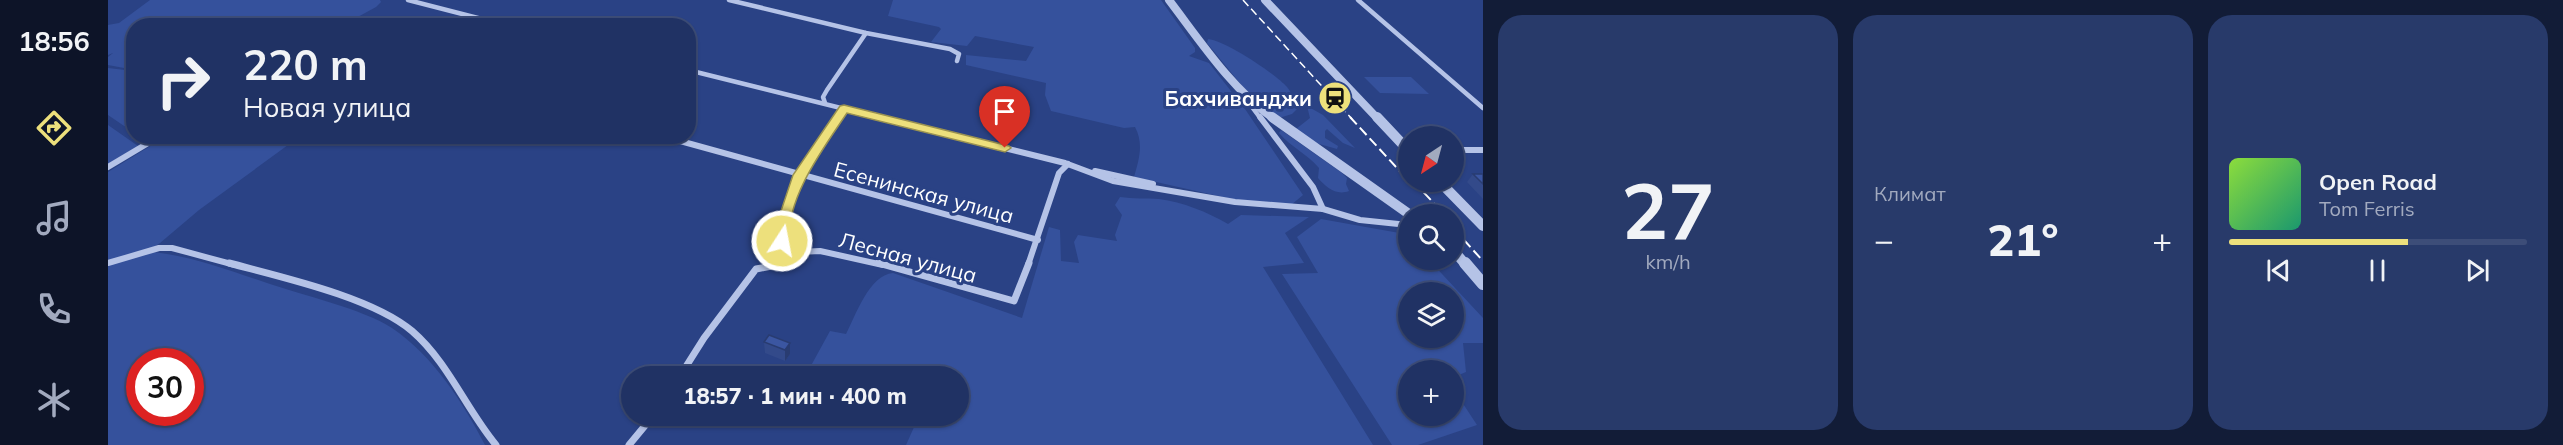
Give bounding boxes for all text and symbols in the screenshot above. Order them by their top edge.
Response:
text: 18:56 [18,24,90,58]
text: 220 m [243,38,368,91]
icon: right [144,42,222,120]
station icon: Бахчиванджи [1317,80,1353,116]
place label: Бахчиванджи [1165,85,1312,111]
pin [979,86,1030,148]
text: Новая улица [243,90,411,124]
icon: arrive [988,95,1021,128]
icon: directions [33,107,75,149]
north arrow [1398,126,1464,192]
map controls [1398,126,1464,426]
street label: Есенинская улица [831,155,1017,229]
text: 27 [1621,161,1715,259]
text: Open Road [2319,168,2437,196]
text: Климат [1874,181,1946,206]
text: Tom Ferris [2319,196,2415,221]
icon: music [33,197,75,239]
button: search [1398,204,1464,270]
position arrow [750,209,814,273]
text: 21° [1987,211,2059,267]
text: − [1874,219,1894,260]
text: + [2152,219,2172,260]
street label: Лесная улица [836,226,980,288]
text: km/h [1645,249,1691,274]
icon: previous [2262,254,2295,287]
icon: pause [2361,254,2394,287]
icon: next [2461,254,2494,287]
button: layers [1398,282,1464,348]
icon: phone [33,288,75,330]
speed limit sign: 30 [126,348,204,426]
button: + [1398,360,1464,426]
icon: climate [33,379,75,421]
text: 18:57 · 1 мин · 400 m [683,382,907,410]

